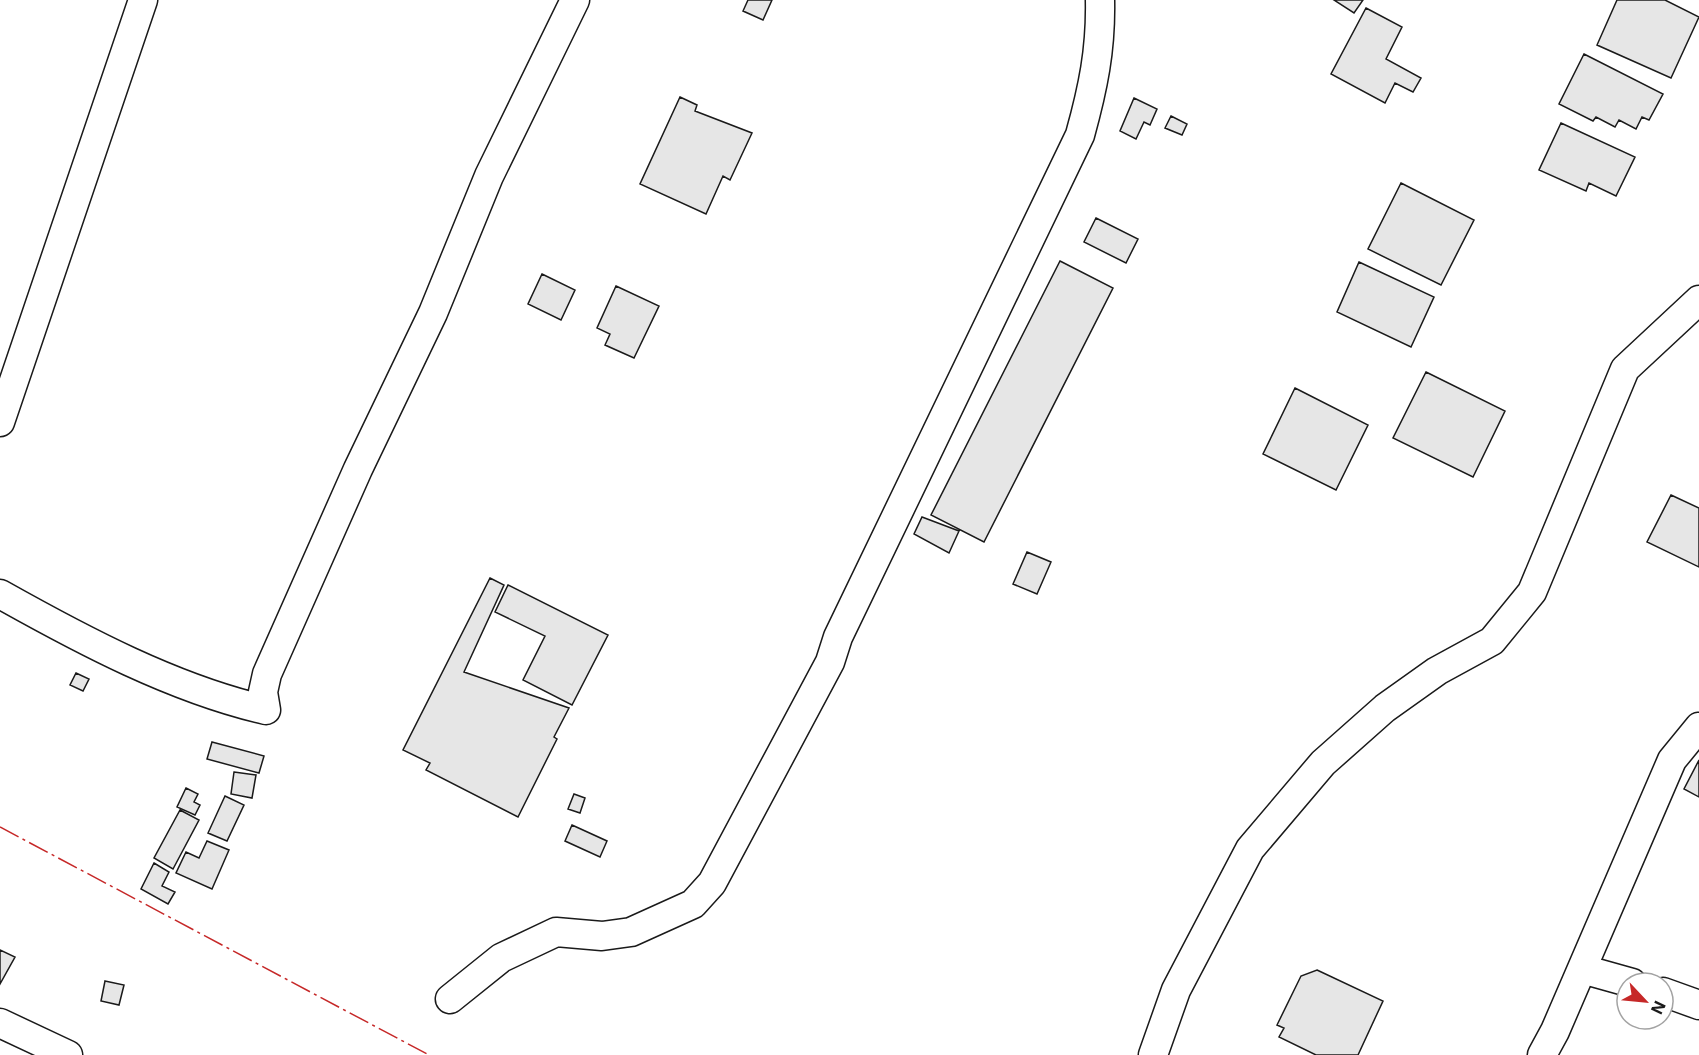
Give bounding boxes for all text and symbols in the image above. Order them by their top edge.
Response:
north arrow [1615,971,1675,1031]
text: N [1647,998,1670,1017]

